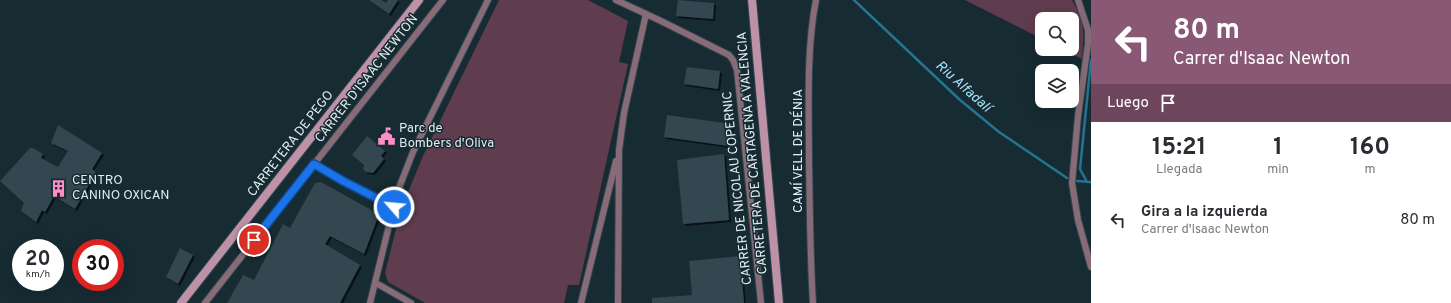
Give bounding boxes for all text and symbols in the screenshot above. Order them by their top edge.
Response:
street label: CARRER D'ISAAC NEWTON [312,12,422,146]
map controls [1035,12,1079,108]
button: search [1035,12,1079,56]
text: 80 m [1173,13,1240,49]
icon: left [1107,16,1159,68]
street label: CARRETERA DE CARTAGENA A VALENCIA [734,31,772,275]
text: Carrer d'Isaac Newton [1173,48,1350,71]
water label: Riu Alfadalí [932,58,997,119]
button: layers [1035,64,1079,108]
street label: CARRETERA DE PEGO [245,88,337,200]
street label: CAMÍ VELL DE DÉNIA [789,89,807,213]
street label: CARRER DE NICOLAU COPERNIC [720,90,756,286]
icon: arrive [1157,92,1179,114]
text: Luego [1107,94,1149,113]
place label: Parc de Bombers d'Oliva [399,121,494,152]
public building icon: Parc de Bombers d'Oliva [376,126,396,146]
text: 15:21 [1152,133,1206,163]
text: 1 [1273,133,1283,163]
text: 160 [1350,133,1390,163]
text: Llegada [1156,162,1202,178]
text: min [1267,162,1289,178]
text: m [1364,162,1375,178]
place label: CENTRO CANINO OXICAN [72,173,170,204]
building icon: CENTRO CANINO OXICAN [49,178,69,198]
position arrow [373,186,415,228]
text: Gira a la izquierda [1141,203,1268,222]
icon: left [1107,209,1129,231]
text: 80 m [1400,211,1435,230]
text: Carrer d'Isaac Newton [1141,222,1269,238]
pin [237,223,271,257]
icon: arrive [243,229,265,251]
speed limit sign: 30 [72,239,124,291]
text: 20 [25,247,51,273]
text: km/h [26,268,50,281]

